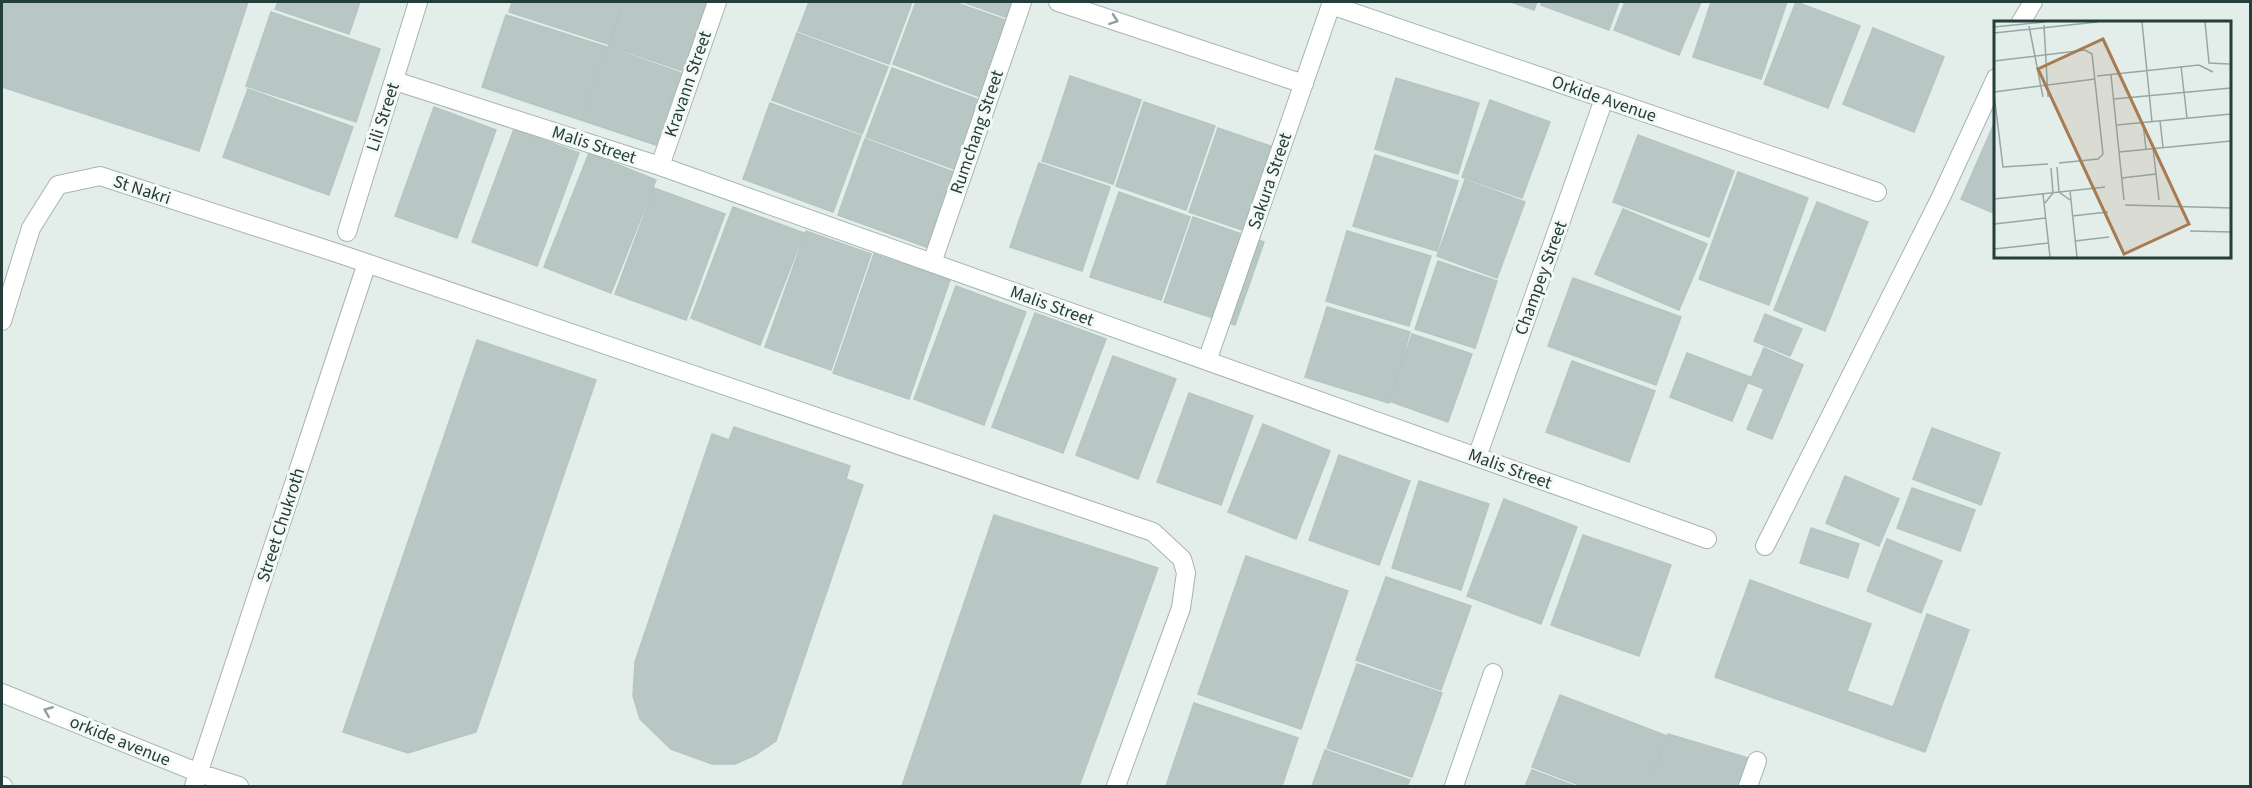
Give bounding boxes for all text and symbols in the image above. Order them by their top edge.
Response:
one-way arrow [1108,13,1119,26]
inset map [1994,21,2231,258]
street label: Kravann Street [658,28,718,140]
street label: Rumchang Street [944,67,1010,197]
street label: Orkide Avenue [1548,69,1660,129]
street label: Lili Street [360,79,406,155]
street label: Malis Street [549,120,639,170]
street label: Sakura Street [1242,129,1298,233]
street label: St Nakri [110,169,174,211]
street label: Champey Street [1509,217,1573,339]
street label: Malis Street [1007,279,1097,333]
street label: Malis Street [1465,442,1555,496]
street label: Street Chukroth [251,465,311,585]
one-way arrow [43,706,54,718]
street label: orkide avenue [66,709,174,773]

